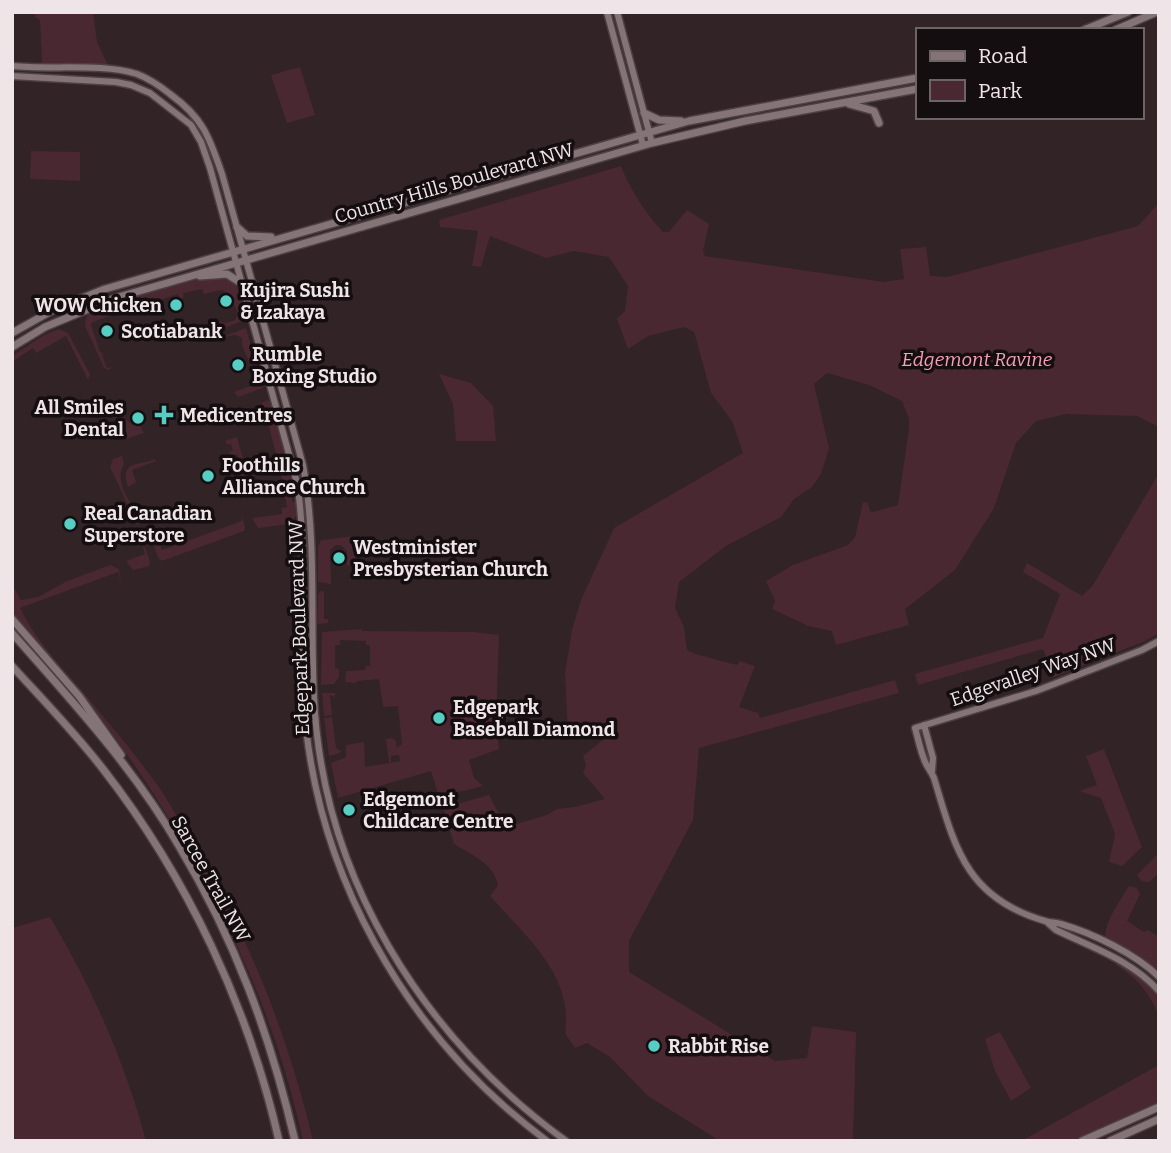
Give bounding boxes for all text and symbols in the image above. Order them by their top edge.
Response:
legend [916,28,1143,119]
text: Road [978,43,1027,69]
text: Park [978,78,1022,104]
street label: Country Hills Boulevard NW [332,138,577,228]
place label: Kujira Sushi & Izakaya [240,279,350,324]
marker: Kujira Sushi & Izakaya [218,293,234,309]
place label: WOW Chicken [35,294,163,317]
marker: WOW Chicken [168,297,184,313]
place label: Scotiabank [121,320,223,343]
marker: Scotiabank [99,323,115,339]
place label: Rumble Boxing Studio [252,343,377,388]
park label: Edgemont Ravine [902,348,1053,371]
marker: Rumble Boxing Studio [230,357,246,373]
place label: All Smiles Dental [34,396,124,441]
place label: Medicentres [180,404,292,427]
marker: Medicentres [154,405,174,425]
marker: All Smiles Dental [130,410,146,426]
place label: Foothills Alliance Church [222,454,365,499]
marker: Foothills Alliance Church [200,468,216,484]
place label: Real Canadian Superstore [84,502,213,547]
marker: Real Canadian Superstore [62,516,78,532]
street label: Edgepark Boulevard NW [284,520,314,736]
place label: Westminister Presbysterian Church [353,536,548,581]
marker: Westminister Presbysterian Church [331,550,347,566]
street label: Edgevalley Way NW [947,633,1119,711]
place label: Edgepark Baseball Diamond [453,696,616,741]
marker: Edgepark Baseball Diamond [431,710,447,726]
place label: Edgemont Childcare Centre [363,788,514,833]
marker: Edgemont Childcare Centre [341,802,357,818]
street label: Sarcee Trail NW [167,812,256,947]
place label: Rabbit Rise [668,1035,769,1058]
marker: Rabbit Rise [646,1038,662,1054]

